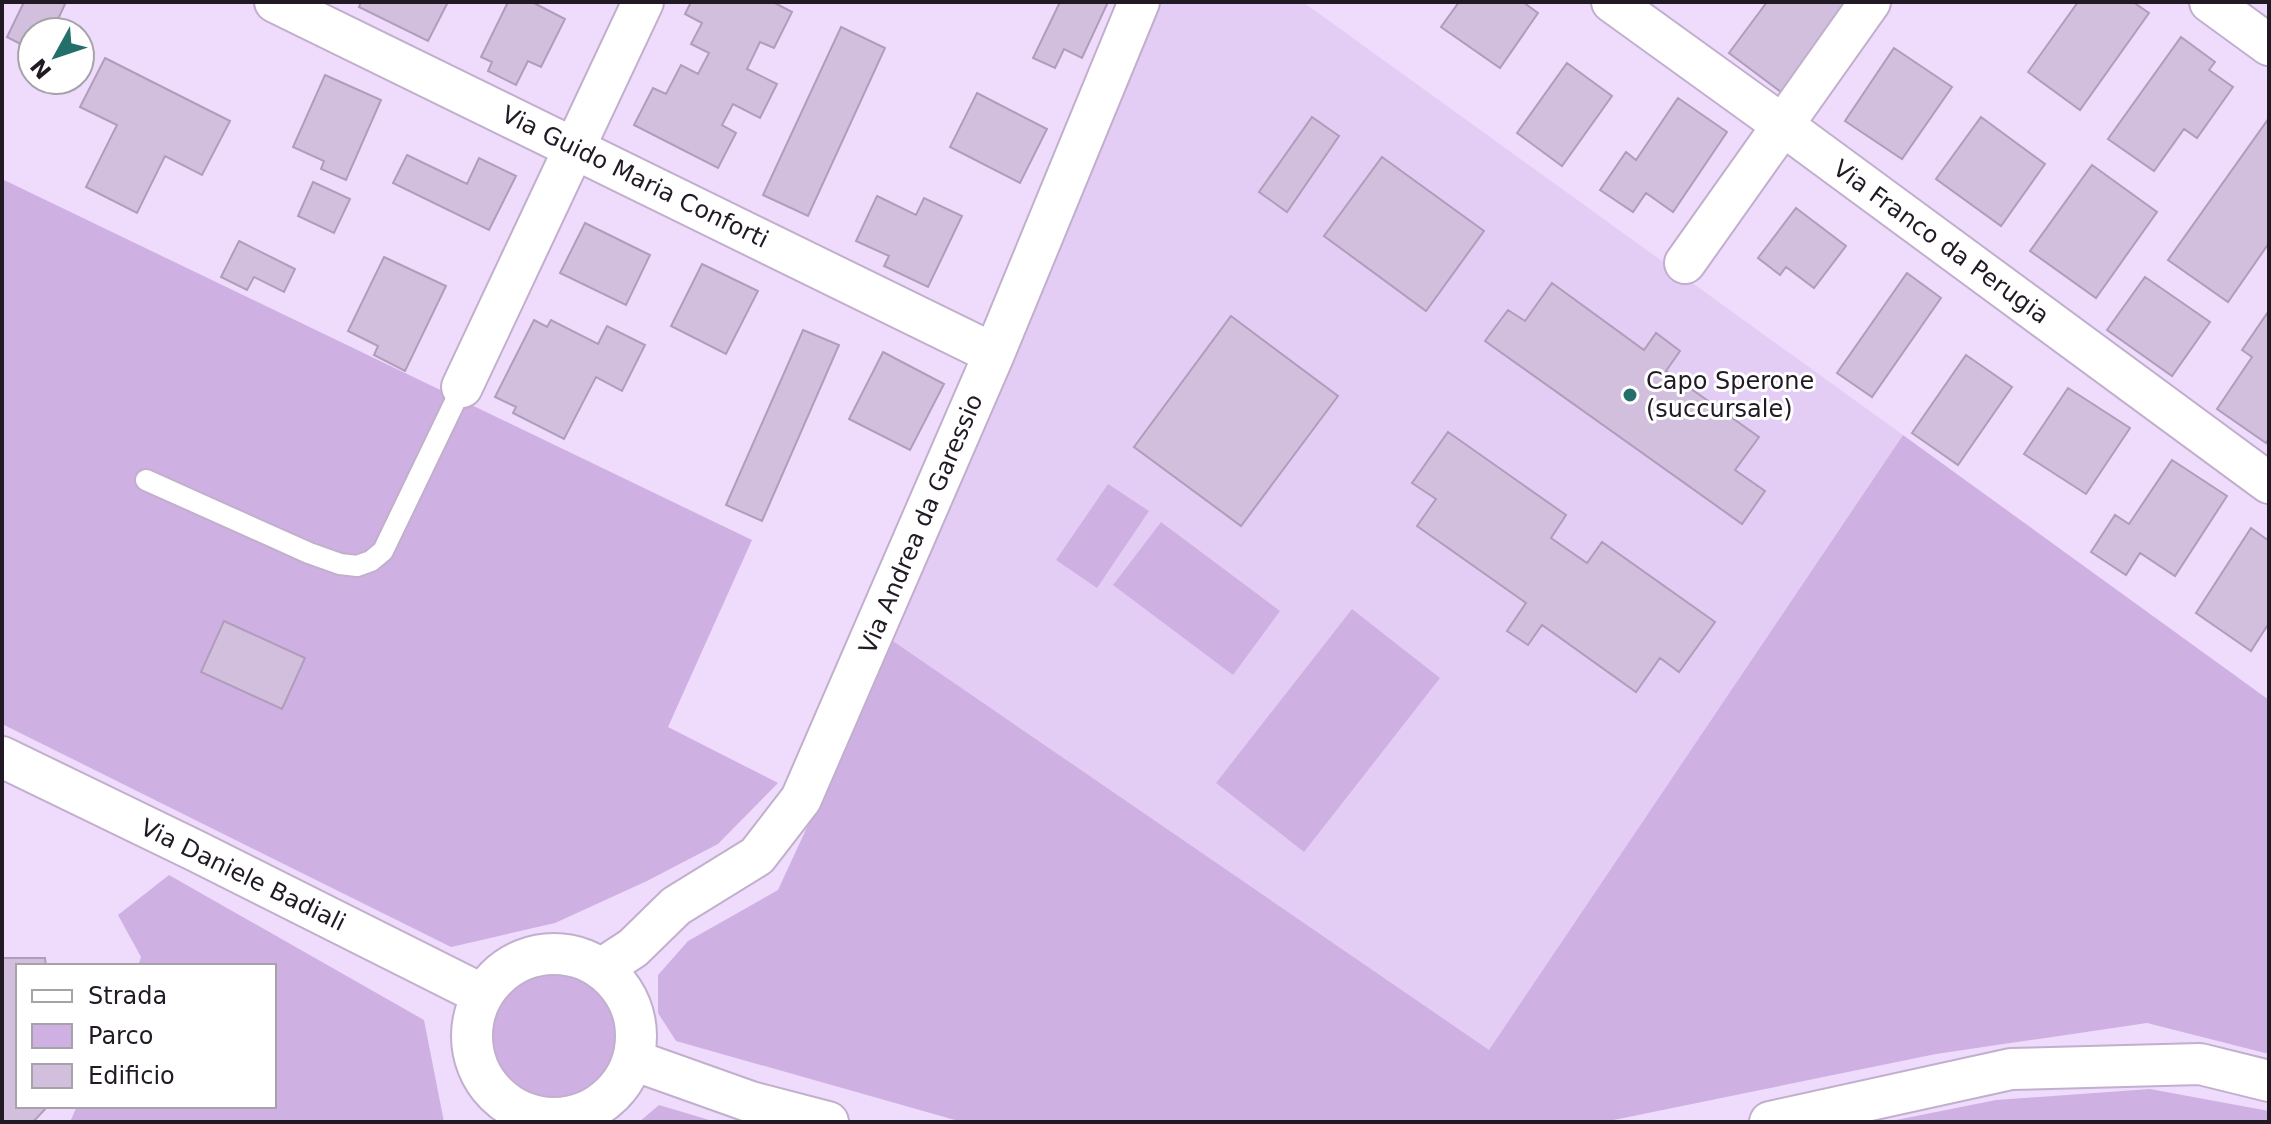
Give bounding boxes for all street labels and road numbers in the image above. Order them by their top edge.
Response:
street label: Via Guido Maria Conforti [497,100,773,254]
street label: Via Franco da Perugia [1828,154,2054,330]
street label: Via Andrea da Garessio [853,390,989,658]
street label: Via Daniele Badiali [136,813,350,937]

